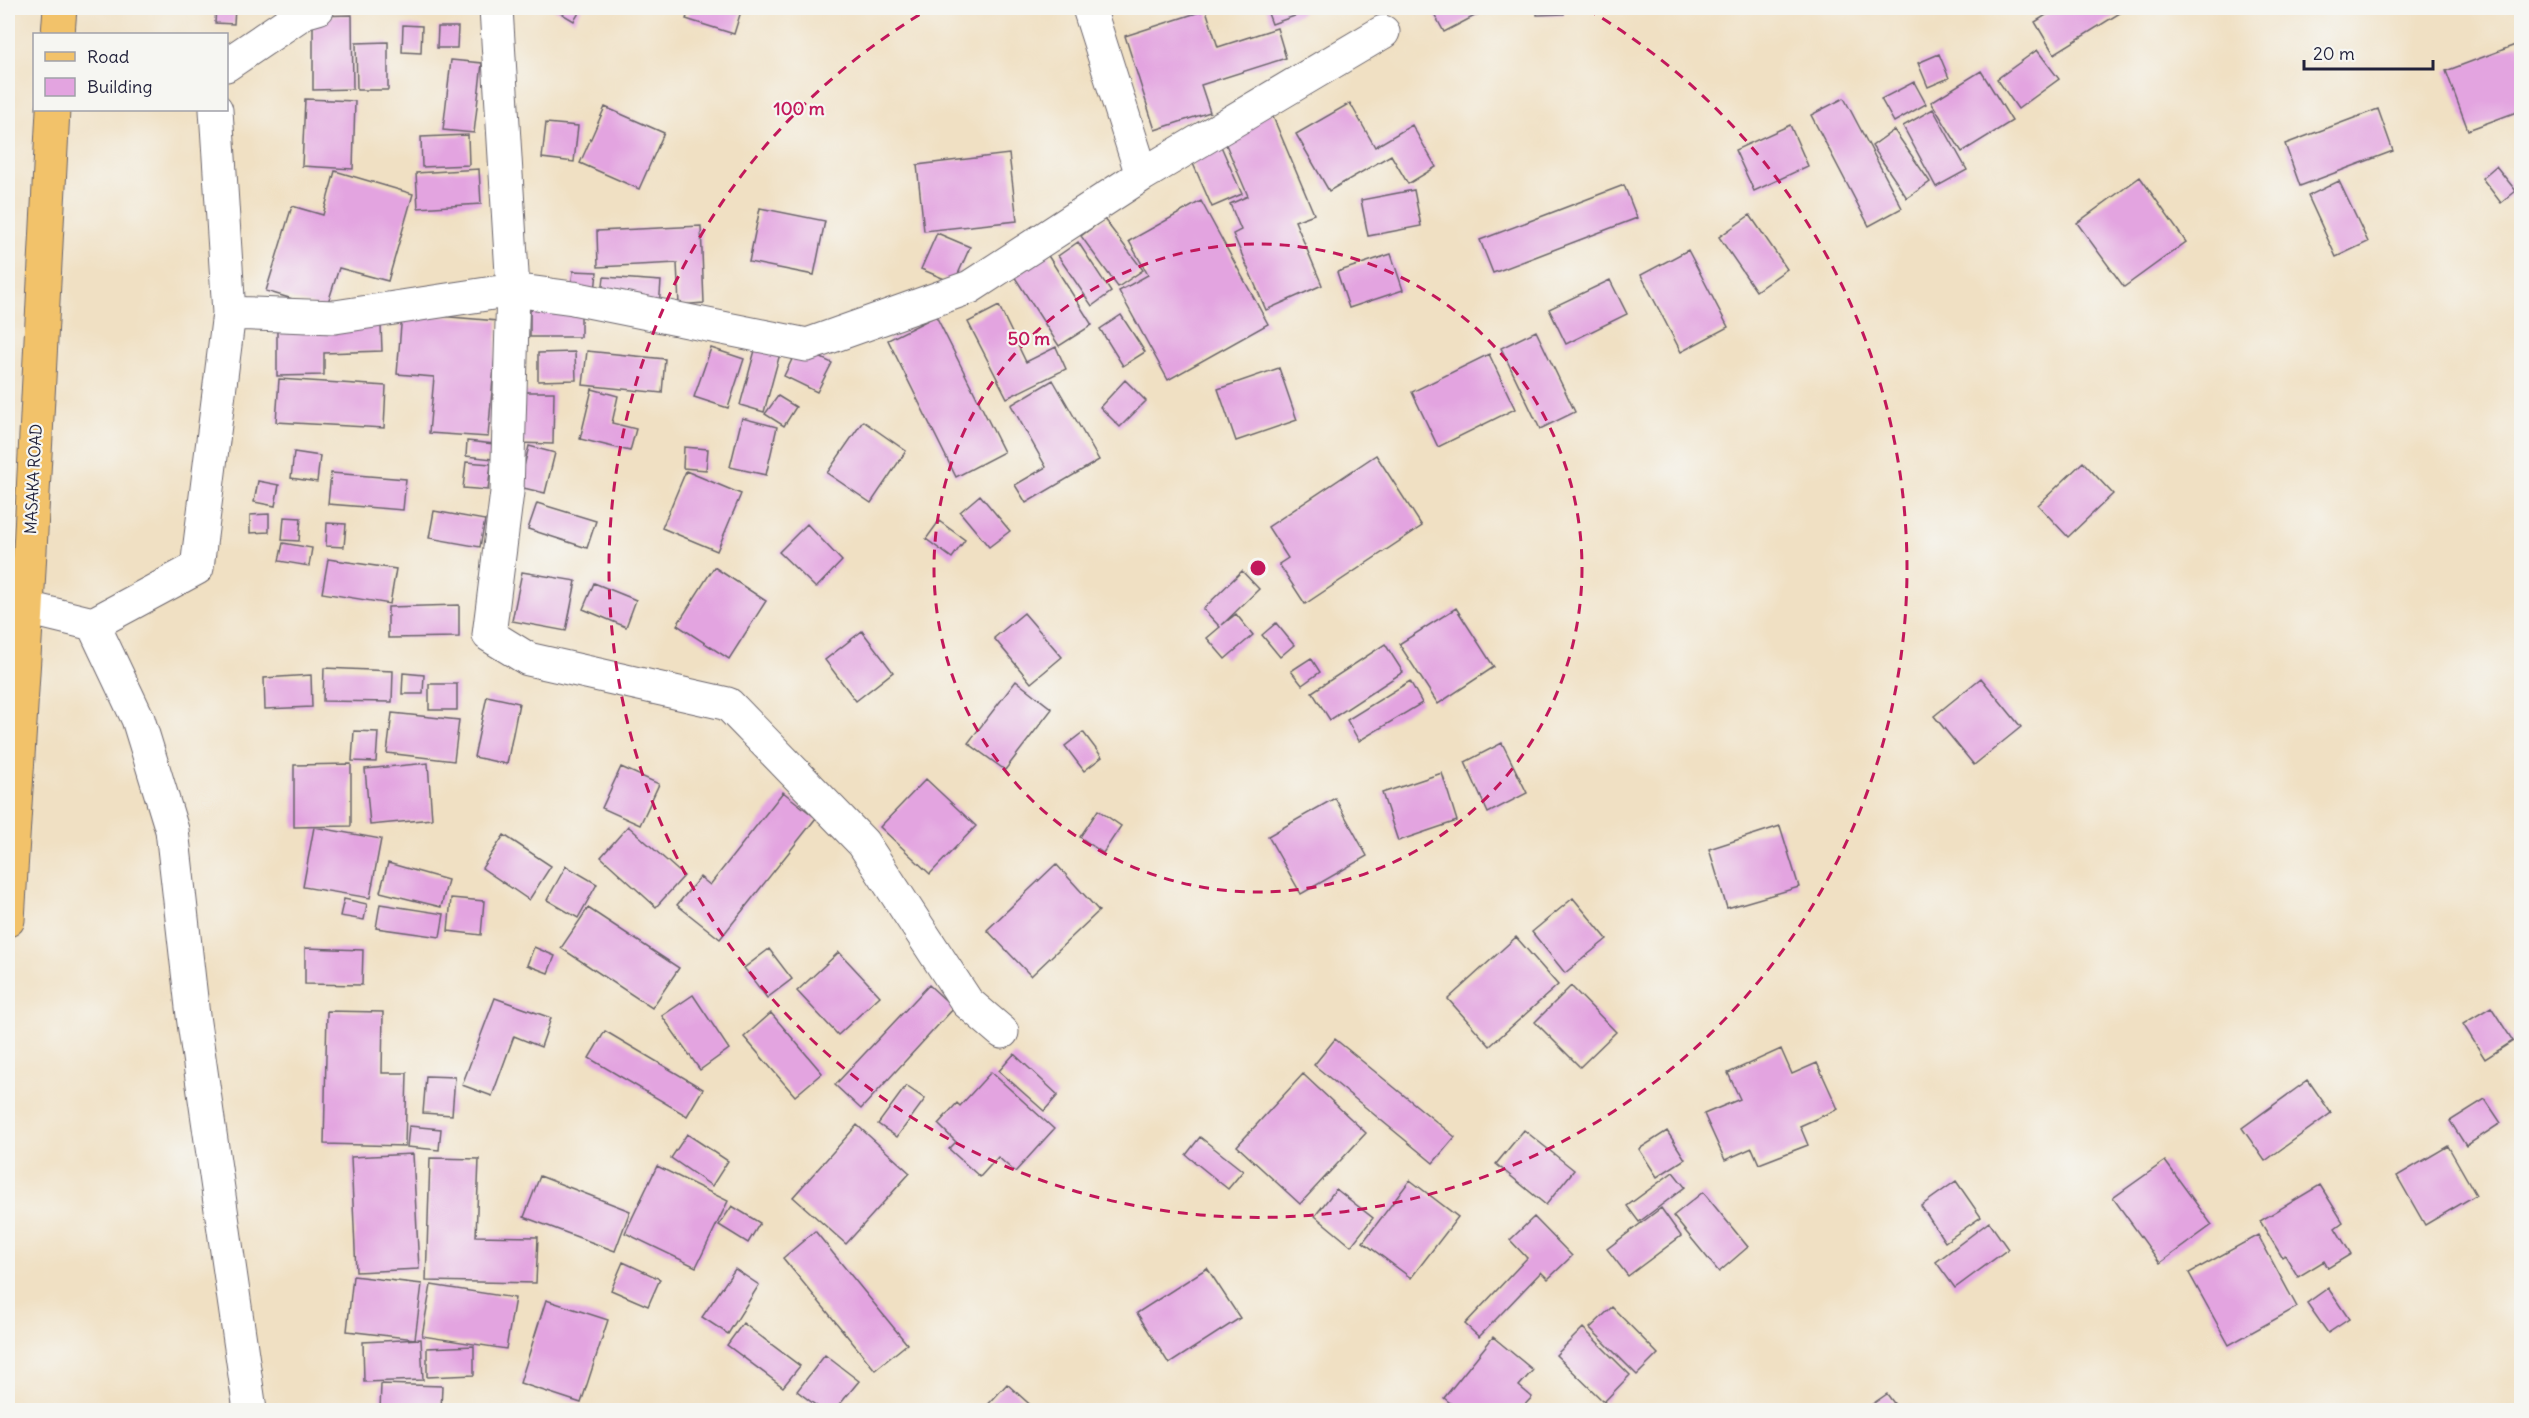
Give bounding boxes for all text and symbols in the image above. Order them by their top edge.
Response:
legend [33,33,228,111]
scale bar [2304,33,2433,71]
text: 20 m [2313,42,2355,65]
text: Road [87,45,130,68]
text: Building [87,75,152,98]
text: 100 m [774,97,825,120]
text: 50 m [1008,327,1050,350]
street label: MASAKA ROAD [20,423,46,535]
centre of rings [1248,558,1268,578]

